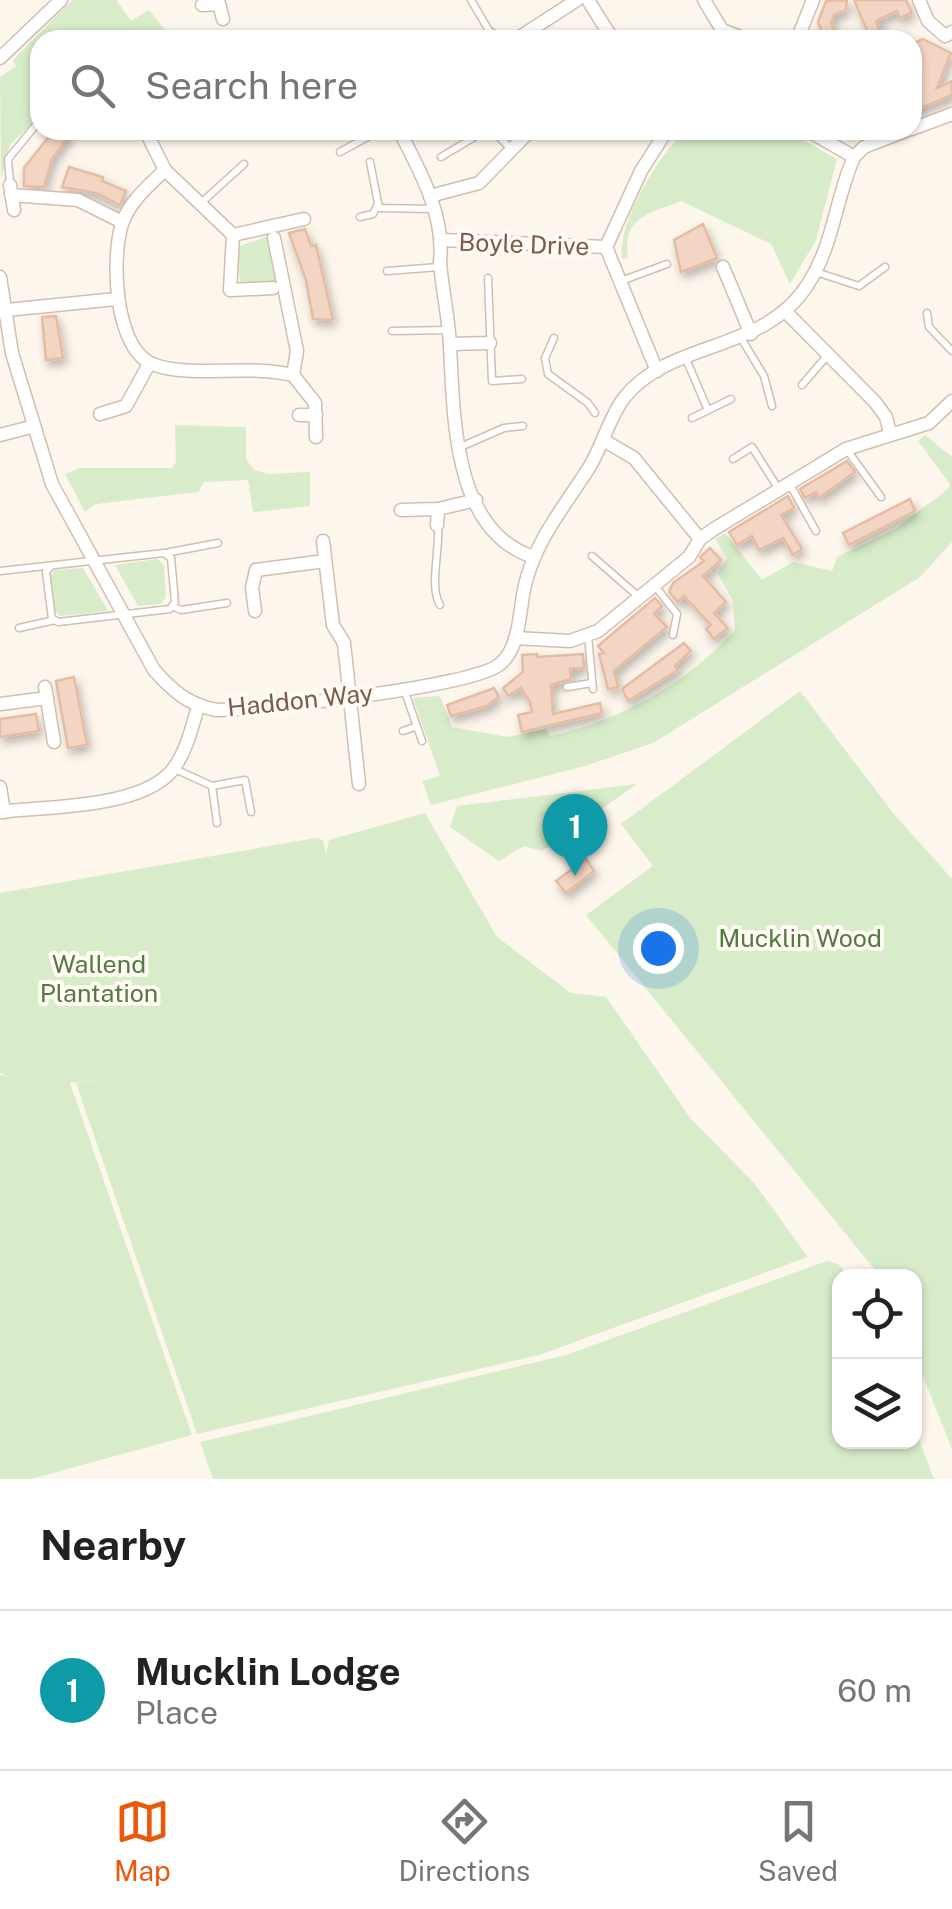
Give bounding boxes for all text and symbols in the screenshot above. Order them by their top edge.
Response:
search box [30,30,922,140]
icon: search [65,58,120,113]
text: Search here [145,63,358,108]
street label: Boyle Drive [458,227,590,261]
street label: Haddon Way [226,677,374,723]
pin: 1 [542,794,608,876]
your location [633,923,684,974]
park label: Mucklin Wood [718,923,882,953]
park label: Wallend Plantation [40,949,158,1008]
map controls [832,1269,922,1449]
button: locate [832,1269,922,1359]
button: layers [832,1359,922,1449]
text: Nearby [40,1520,186,1569]
text: Mucklin Lodge [135,1649,401,1694]
text: 1 [66,1672,79,1709]
text: 60 m [837,1672,912,1709]
text: Place [135,1694,218,1731]
tab: Map [114,1794,171,1887]
tab: Directions [399,1794,530,1887]
tab: Saved [758,1794,838,1887]

